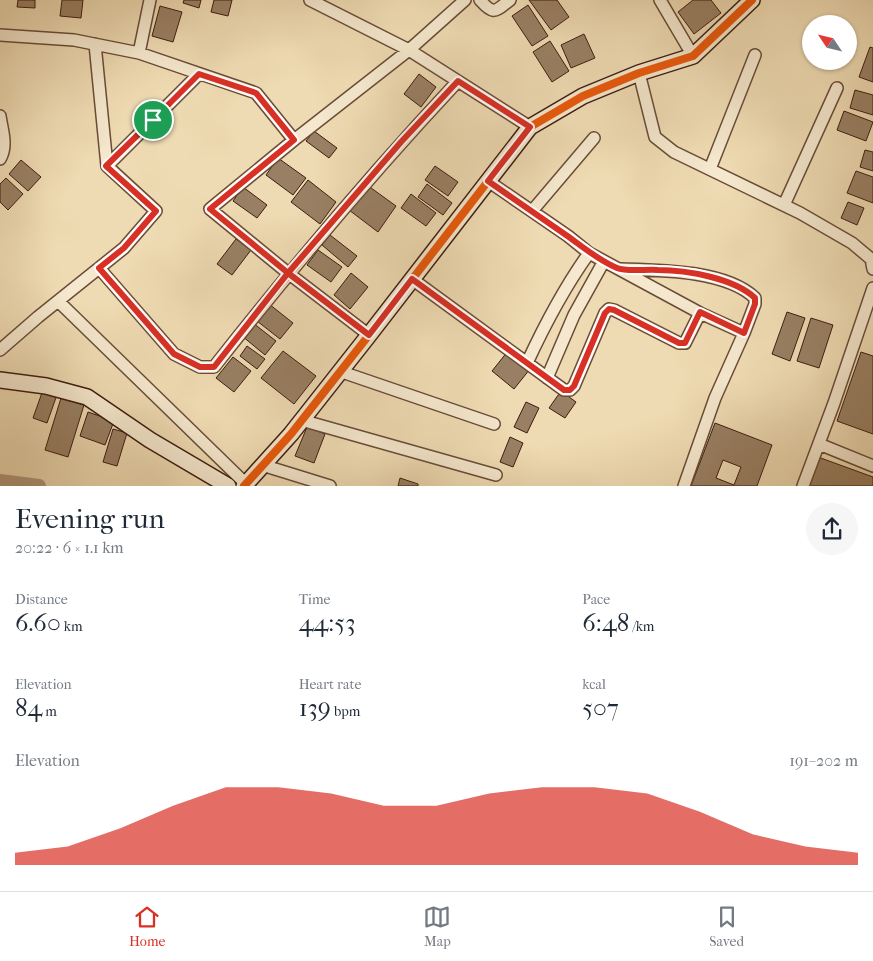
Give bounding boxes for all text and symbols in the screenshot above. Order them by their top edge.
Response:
north arrow [802,15,858,70]
map controls [802,15,857,70]
pin [132,99,174,141]
icon: arrive [139,106,167,134]
text: Evening run [15,502,165,535]
button: share [806,503,858,555]
text: 20:22 · 6 × 1.1 km [15,538,124,557]
text: Distance [15,591,68,608]
text: Time [299,591,330,608]
text: Pace [582,591,610,608]
text: 6.60 [15,608,61,637]
text: 44:53 [299,608,355,637]
text: 6:48 [582,608,629,637]
text: km [61,618,83,635]
text: /km [629,618,655,635]
text: Elevation [15,676,72,693]
text: Heart rate [299,676,361,693]
text: kcal [582,676,606,693]
text: 84 [15,693,42,722]
text: 139 [299,693,331,722]
text: 507 [582,693,619,722]
text: m [42,703,57,720]
text: bpm [331,703,360,720]
text: Elevation [15,751,80,770]
text: 191–202 m [789,751,858,770]
tab: Home [129,903,165,950]
tab: Map [423,903,451,950]
tab: Saved [709,903,744,950]

